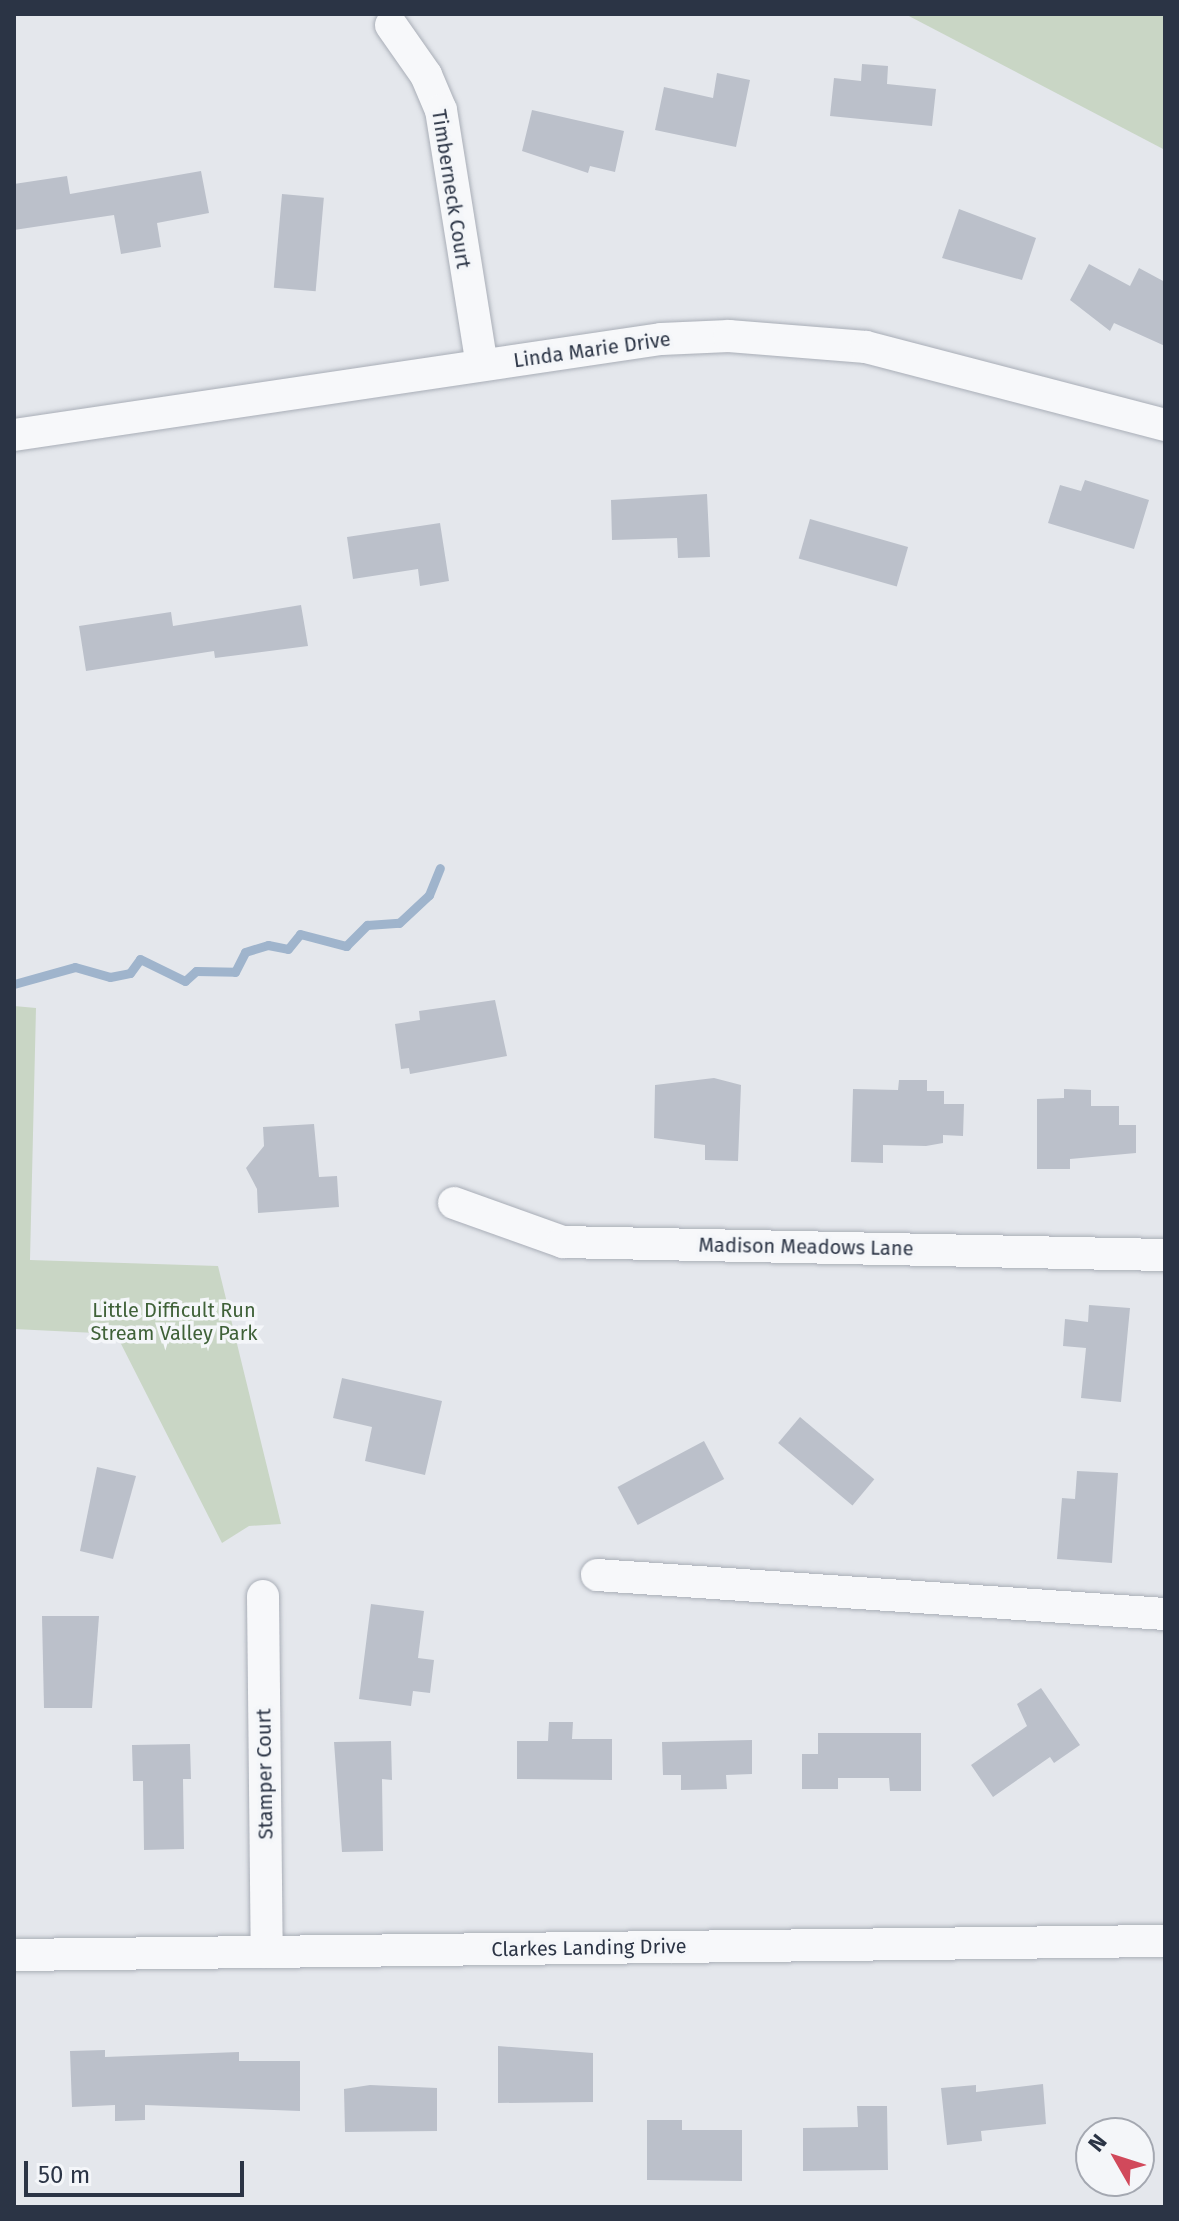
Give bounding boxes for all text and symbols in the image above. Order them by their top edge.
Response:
street label: Timberneck Court [427,108,475,270]
street label: Linda Marie Drive [512,327,672,373]
street label: Madison Meadows Lane [698,1233,914,1261]
park label: Little Difficult Run Stream Valley Park [90,1298,258,1345]
street label: Stamper Court [252,1708,278,1840]
street label: Clarkes Landing Drive [491,1934,687,1962]
north arrow [1075,2117,1155,2197]
text: N [1082,2129,1113,2157]
scale bar [28,2145,248,2195]
text: 50 m [38,2161,90,2189]

